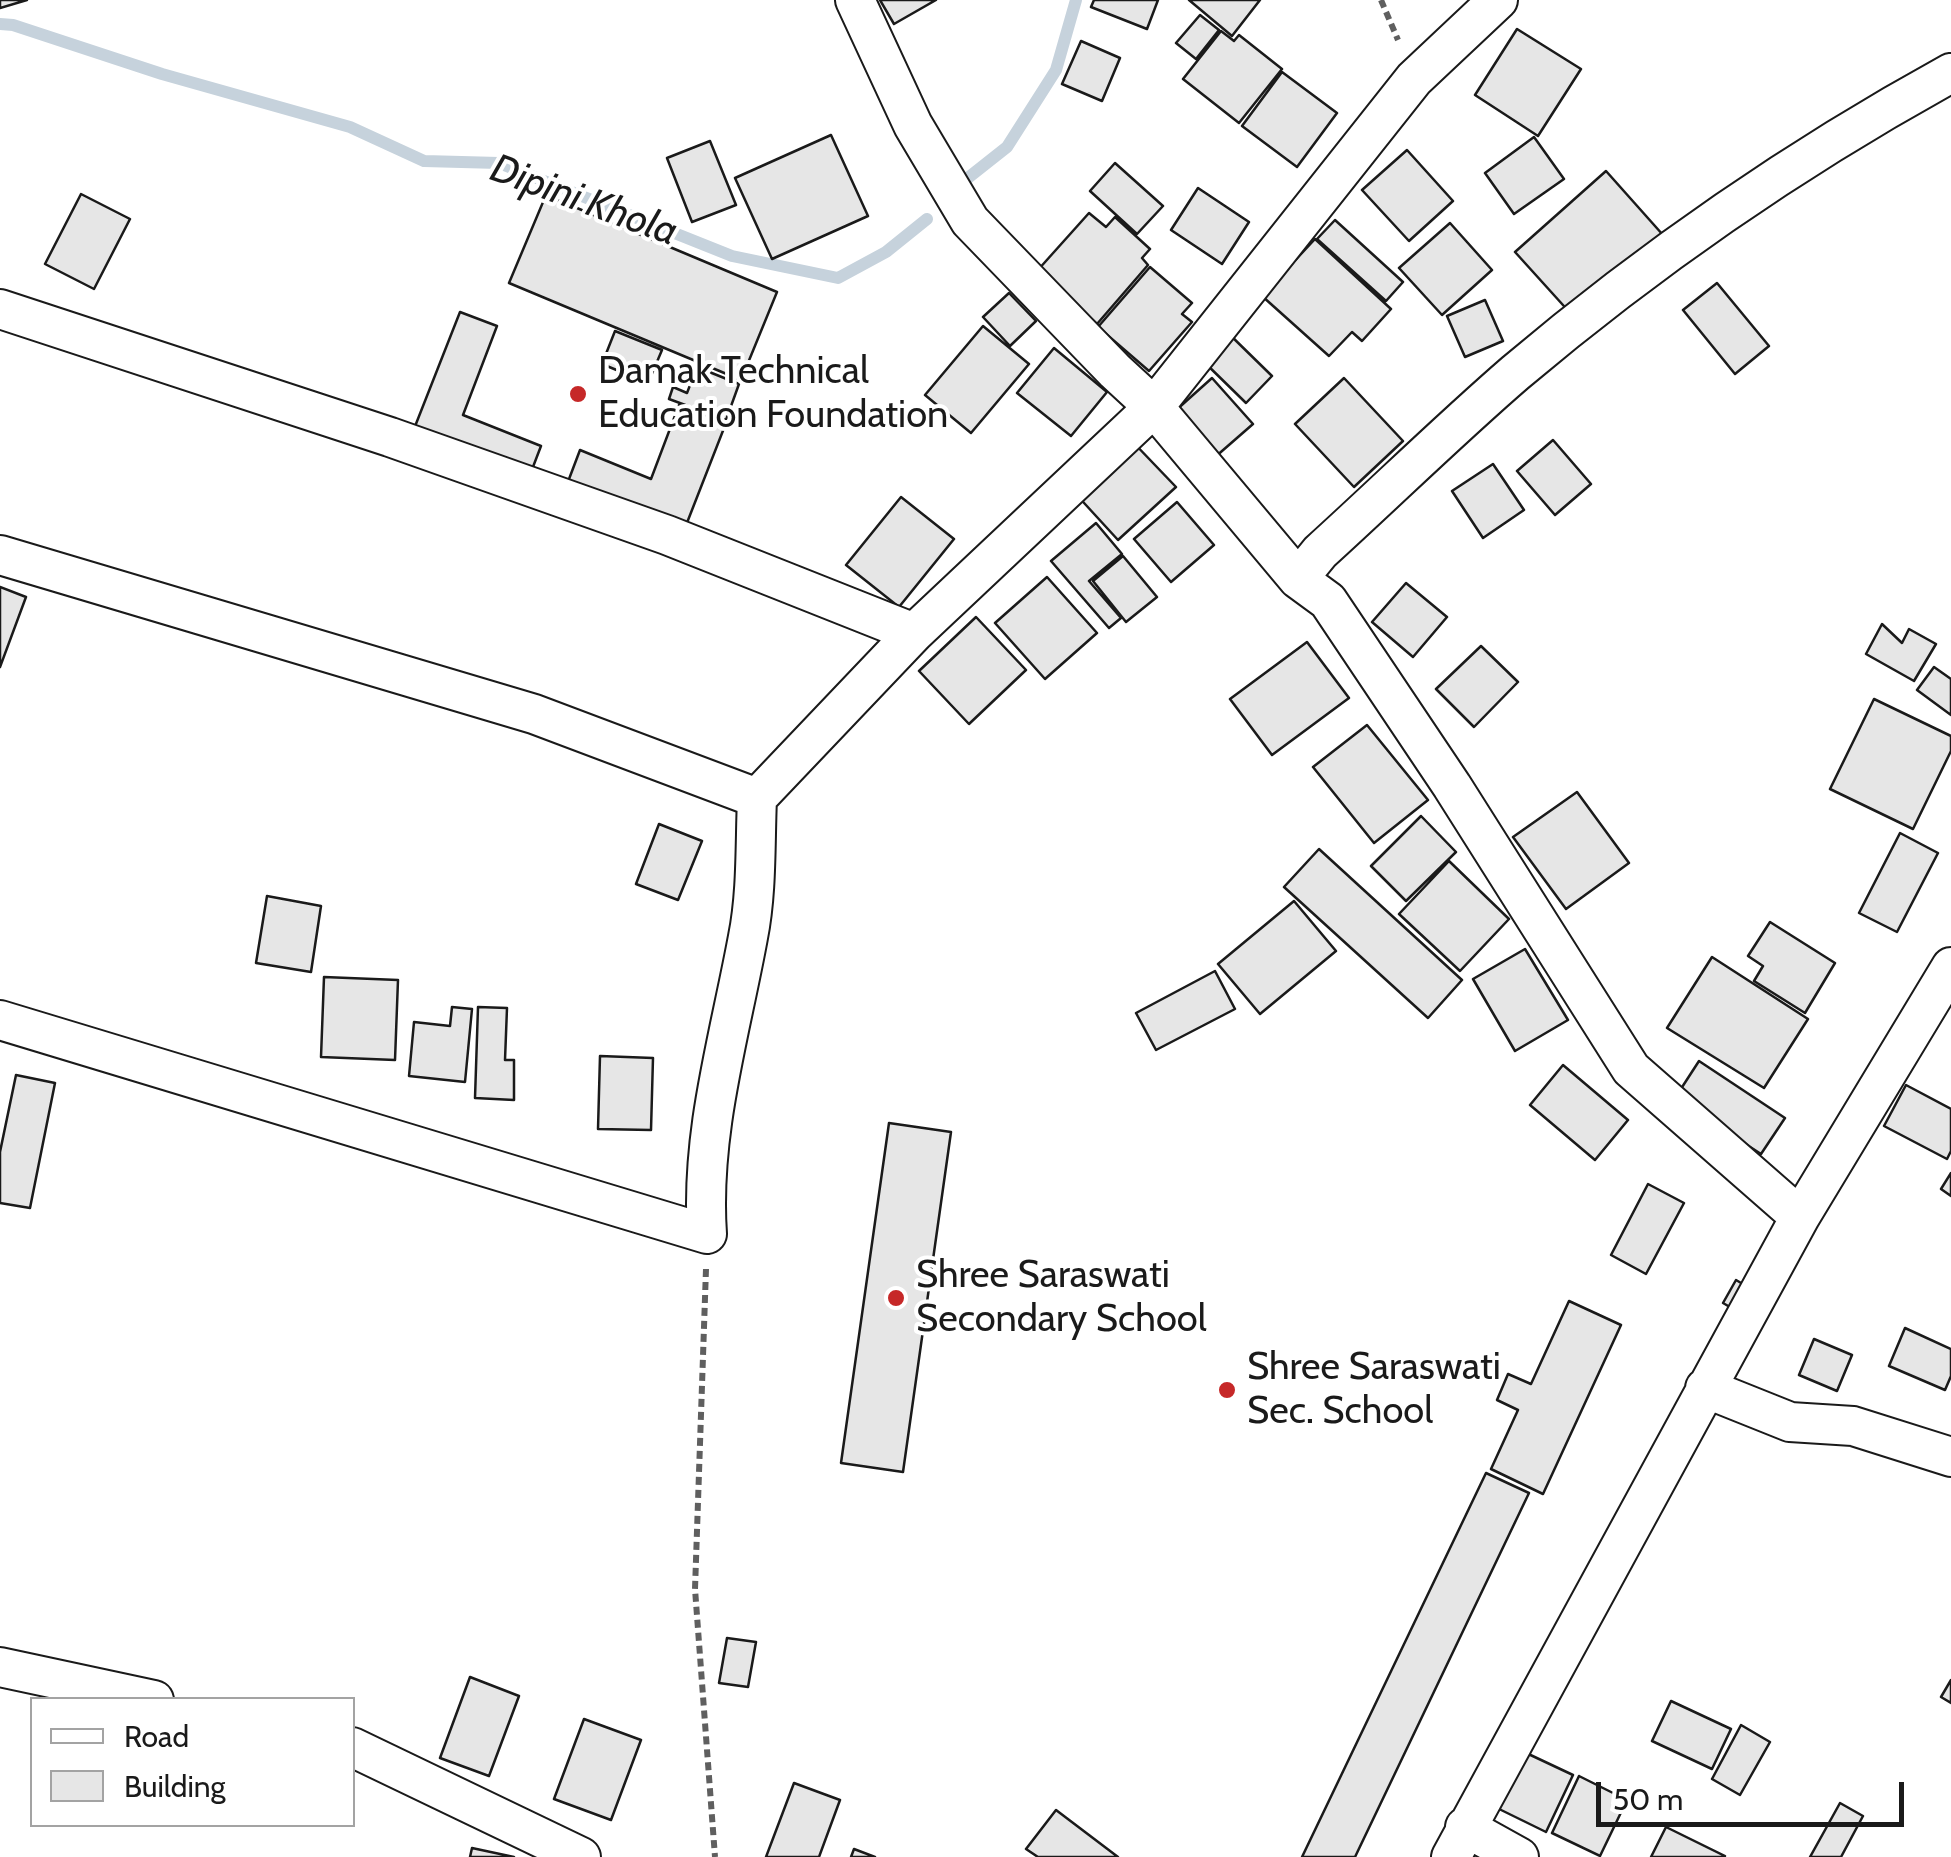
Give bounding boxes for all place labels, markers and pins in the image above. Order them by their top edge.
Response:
place label: Damak Technical Education Foundation [598,349,948,438]
marker: Damak Technical Education Foundation [567,383,589,405]
place label: Shree Saraswati Secondary School [916,1253,1207,1342]
marker: Shree Saraswati Secondary School [885,1287,907,1309]
place label: Shree Saraswati Sec. School [1247,1345,1501,1435]
marker: Shree Saraswati Sec. School [1216,1379,1238,1401]

